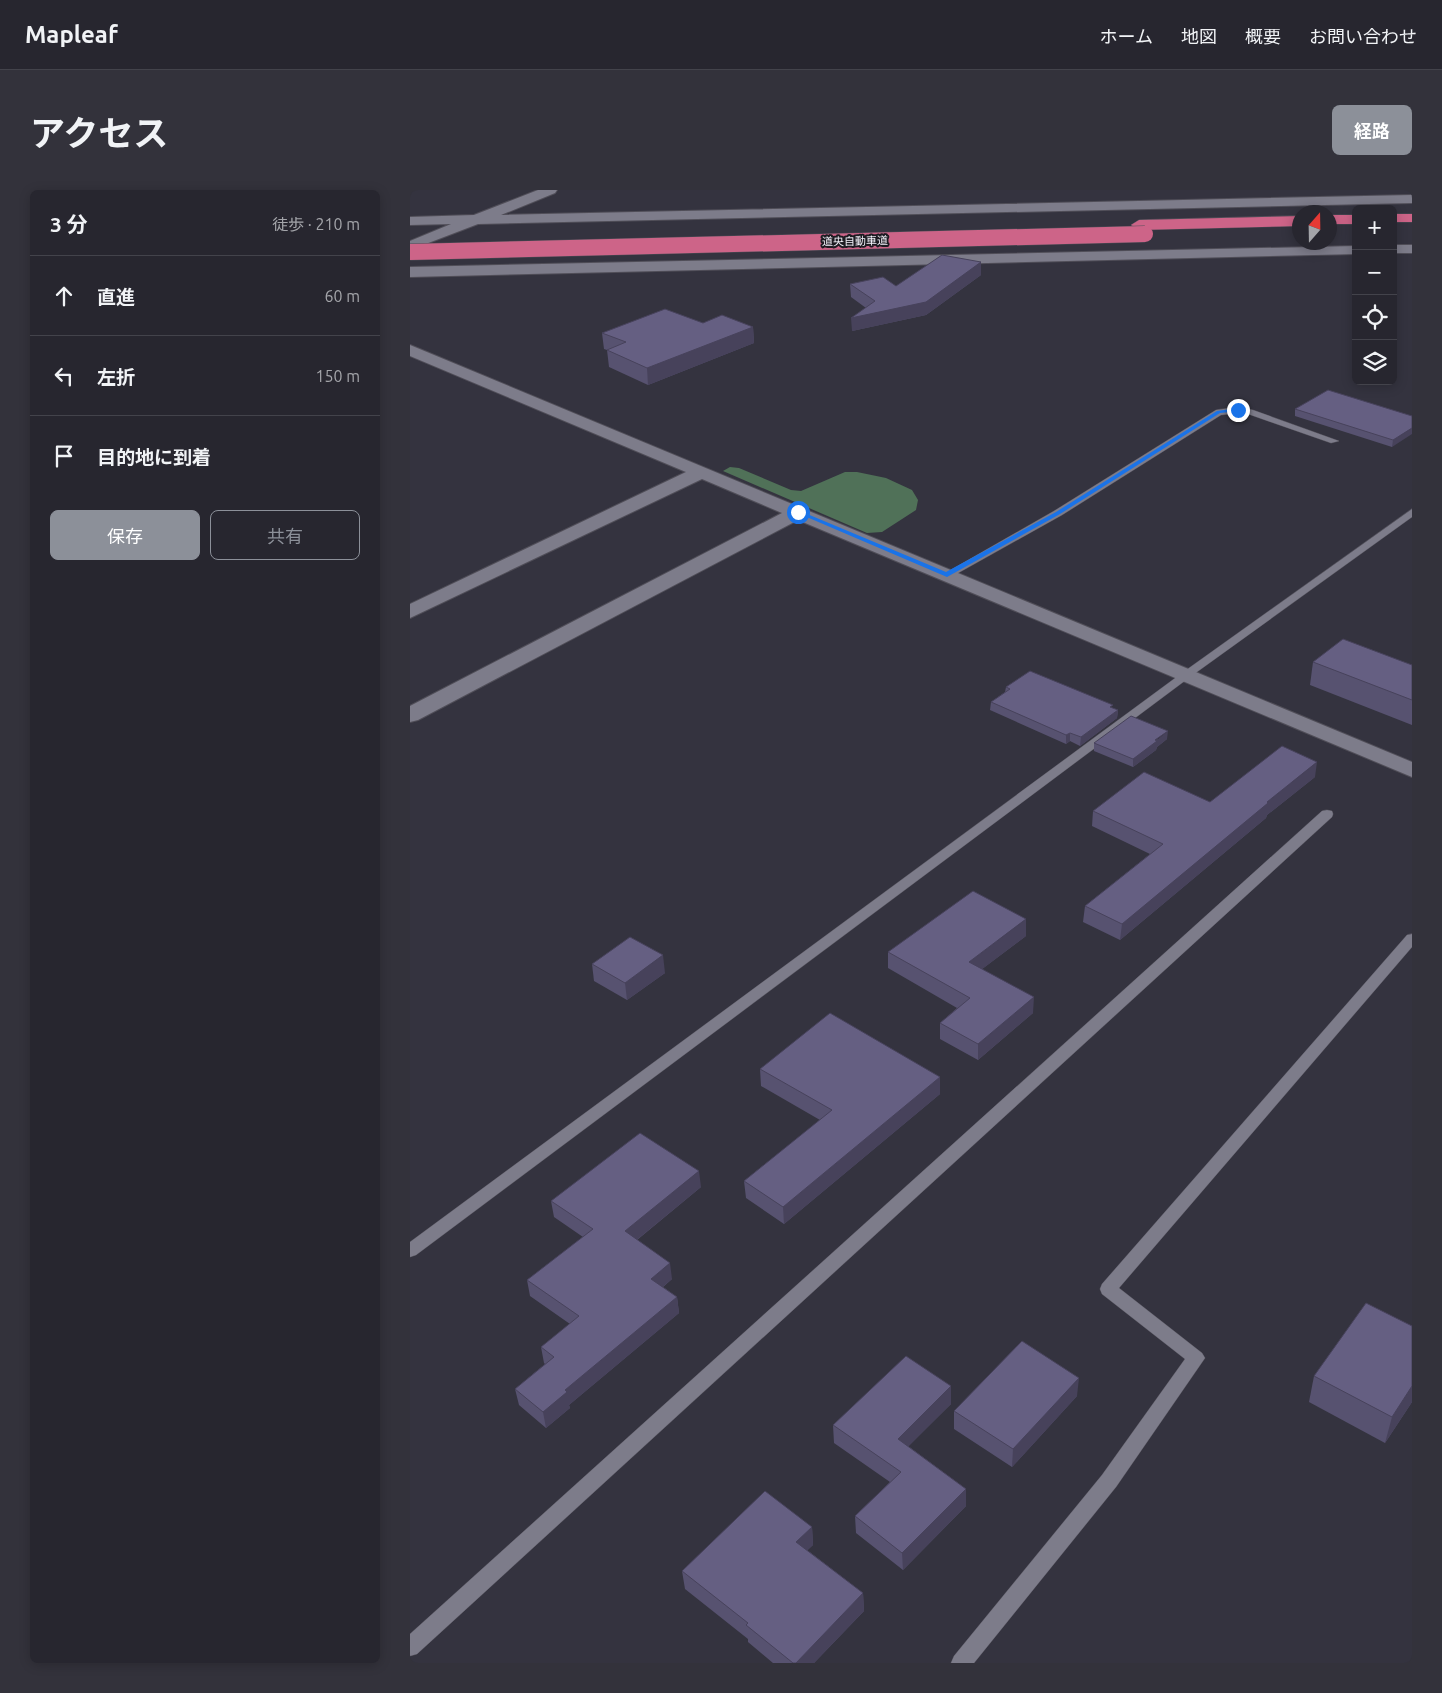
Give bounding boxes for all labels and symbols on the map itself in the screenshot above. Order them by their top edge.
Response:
north arrow [1292,205,1337,250]
street label: 道央自動車道 [822,234,888,248]
route end [1227,399,1250,422]
route start [787,501,810,524]

